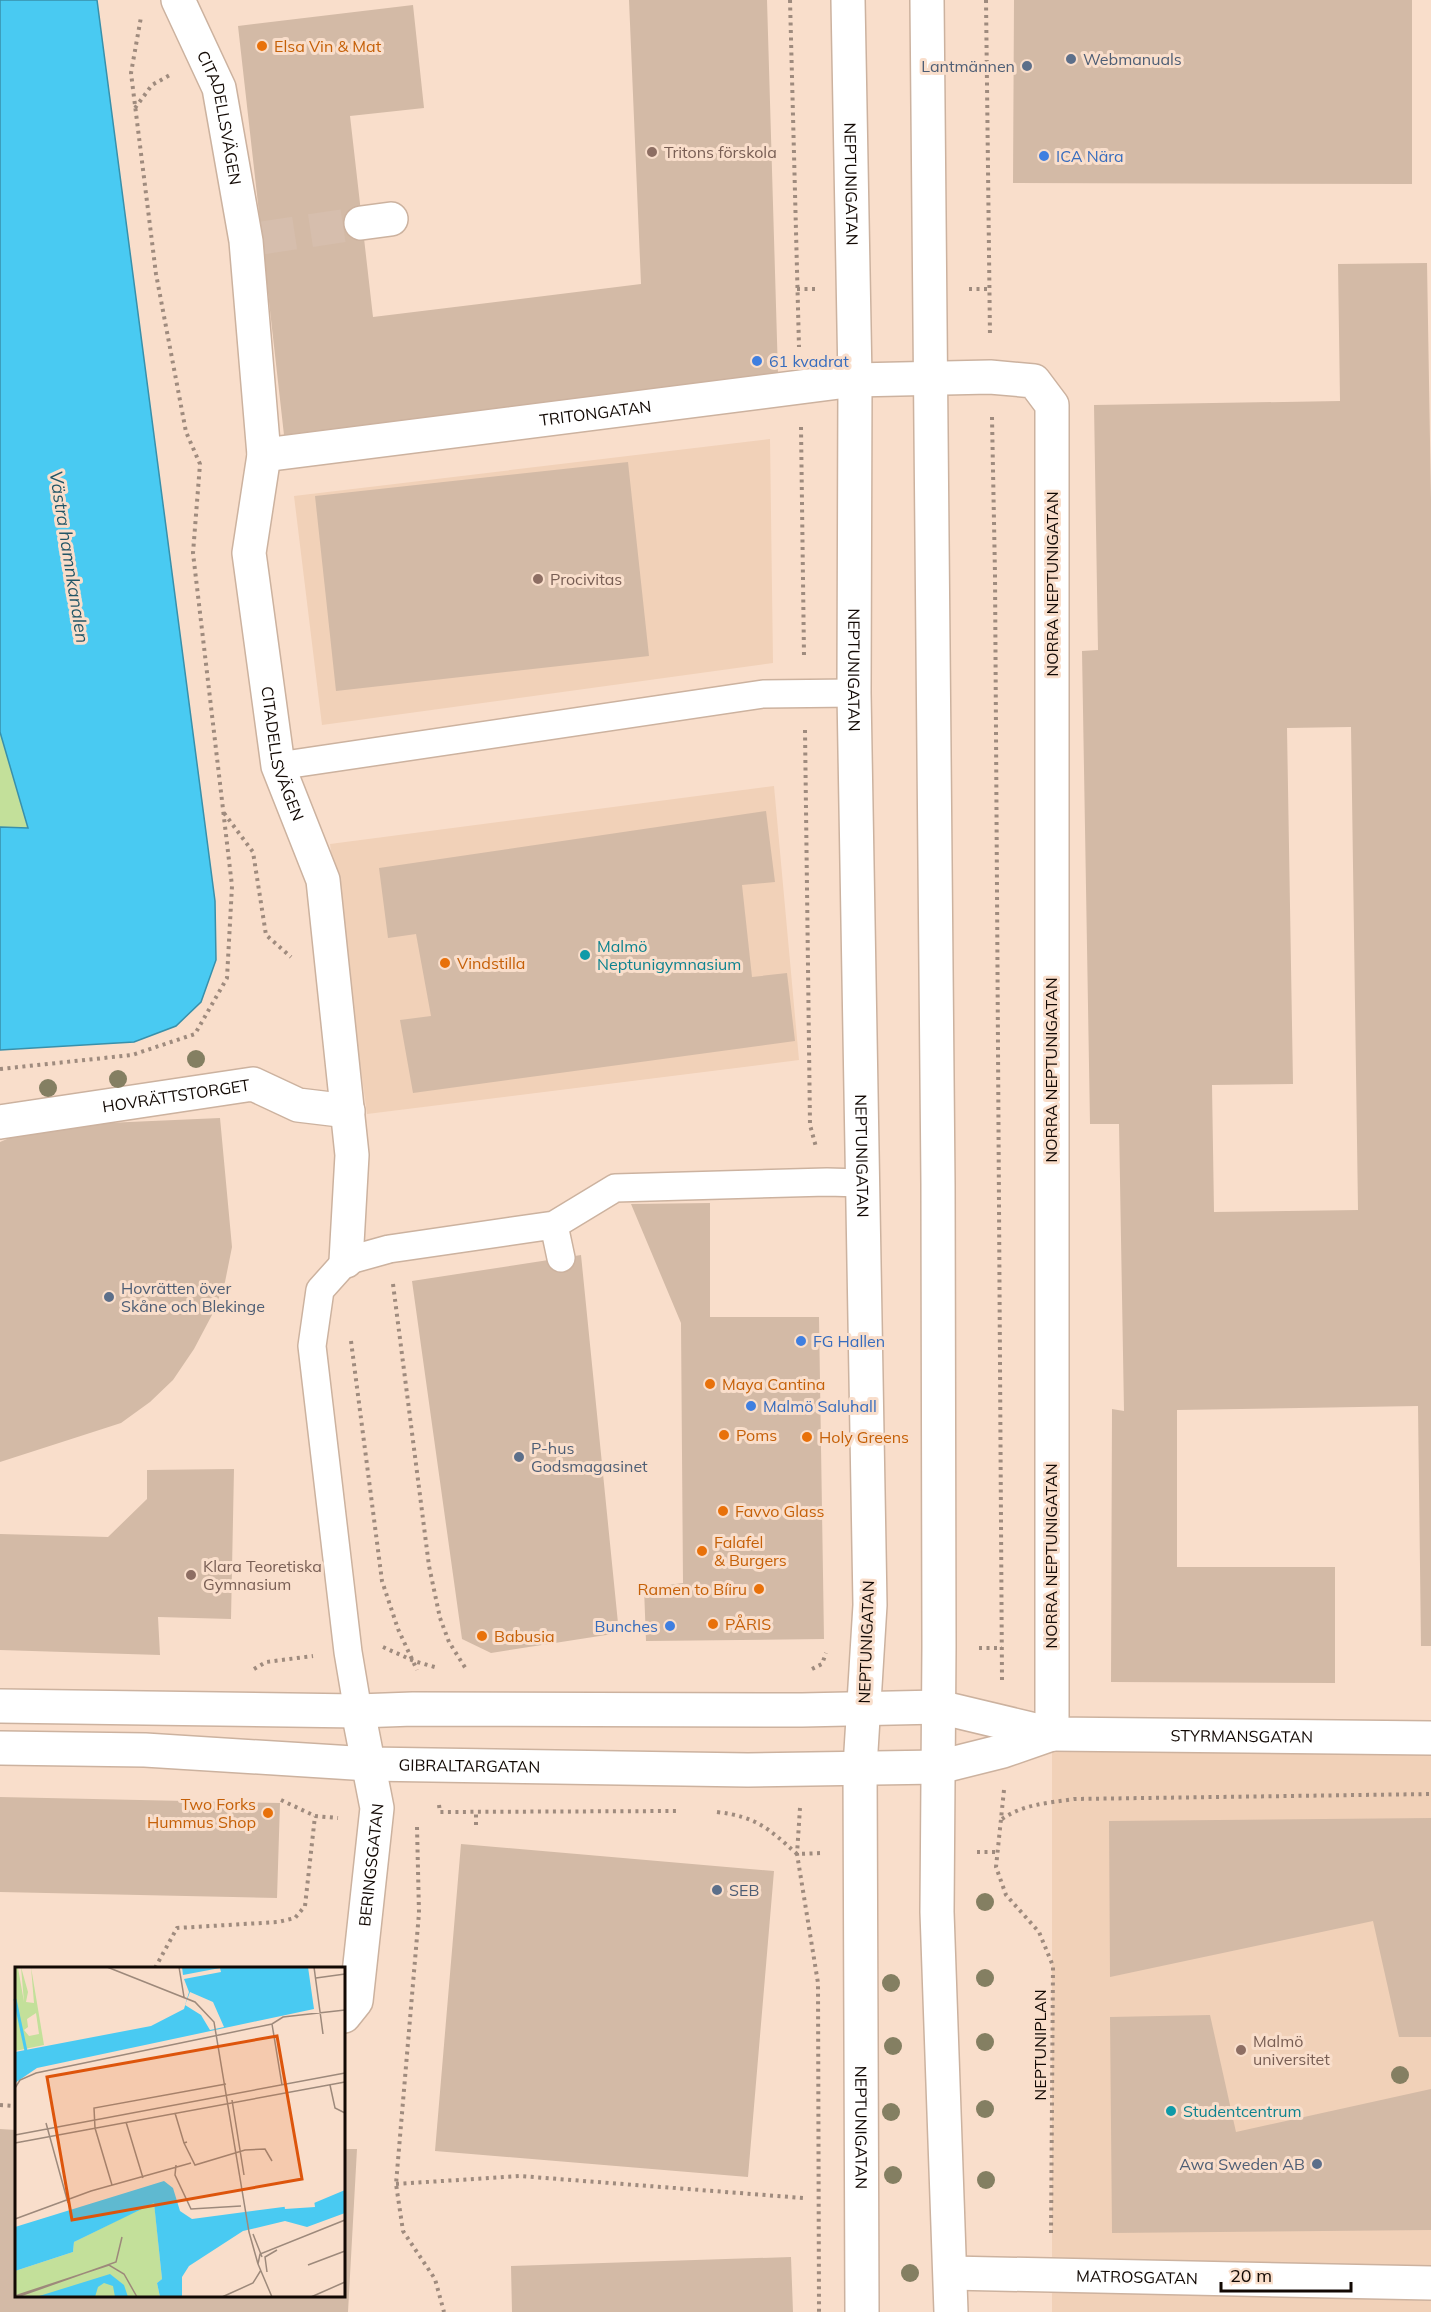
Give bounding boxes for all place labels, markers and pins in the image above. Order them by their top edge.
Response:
place label: Elsa Vin & Mat [274,36,382,56]
marker: Elsa Vin & Mat [255,39,269,53]
place label: Webmanuals [1083,49,1182,69]
marker: Webmanuals [1064,52,1078,66]
place label: Lantmännen [921,56,1015,76]
marker: Lantmännen [1020,59,1034,73]
place label: Tritons förskola [664,142,777,162]
marker: Tritons förskola [645,145,659,159]
place label: ICA Nära [1056,146,1124,166]
marker: ICA Nära [1037,149,1051,163]
place label: 61 kvadrat [769,351,849,371]
marker: 61 kvadrat [750,354,764,368]
place label: Procivitas [550,569,622,589]
marker: Procivitas [531,572,545,586]
place label: Malmö Neptunigymnasium [597,936,741,974]
marker: Malmö Neptunigymnasium [578,948,592,962]
place label: Vindstilla [457,953,525,973]
marker: Vindstilla [438,956,452,970]
place label: Hovrätten över Skåne och Blekinge [121,1278,265,1316]
marker: Hovrätten över Skåne och Blekinge [102,1290,116,1304]
place label: FG Hallen [813,1331,885,1351]
marker: FG Hallen [794,1334,808,1348]
place label: Maya Cantina [722,1374,825,1394]
marker: Maya Cantina [703,1377,717,1391]
place label: Malmö Saluhall [763,1396,877,1416]
marker: Malmö Saluhall [744,1399,758,1413]
place label: Poms [736,1425,777,1445]
place label: Holy Greens [819,1427,909,1447]
marker: Poms [717,1428,731,1442]
marker: Holy Greens [800,1430,814,1444]
place label: P-hus Godsmagasinet [531,1438,648,1476]
marker: P-hus Godsmagasinet [512,1450,526,1464]
place label: Favvo Glass [735,1501,825,1521]
marker: Favvo Glass [716,1504,730,1518]
place label: Falafel & Burgers [714,1532,787,1570]
marker: Falafel & Burgers [695,1544,709,1558]
place label: Klara Teoretiska Gymnasium [203,1556,322,1594]
marker: Klara Teoretiska Gymnasium [184,1568,198,1582]
place label: Ramen to Bíiru [638,1579,747,1599]
marker: Ramen to Bíiru [752,1582,766,1596]
place label: PÅRIS [725,1614,771,1634]
place label: Bunches [595,1616,658,1636]
marker: PÅRIS [706,1617,720,1631]
marker: Bunches [663,1619,677,1633]
place label: Babusia [494,1626,555,1646]
marker: Babusia [475,1629,489,1643]
place label: Two Forks Hummus Shop [147,1794,256,1832]
marker: Two Forks Hummus Shop [261,1806,275,1820]
place label: SEB [729,1880,759,1900]
marker: SEB [710,1883,724,1897]
place label: Malmö universitet [1253,2031,1330,2069]
marker: Malmö universitet [1234,2043,1248,2057]
place label: Studentcentrum [1183,2101,1302,2121]
marker: Studentcentrum [1164,2104,1178,2118]
place label: Awa Sweden AB [1179,2154,1305,2174]
marker: Awa Sweden AB [1310,2157,1324,2171]

